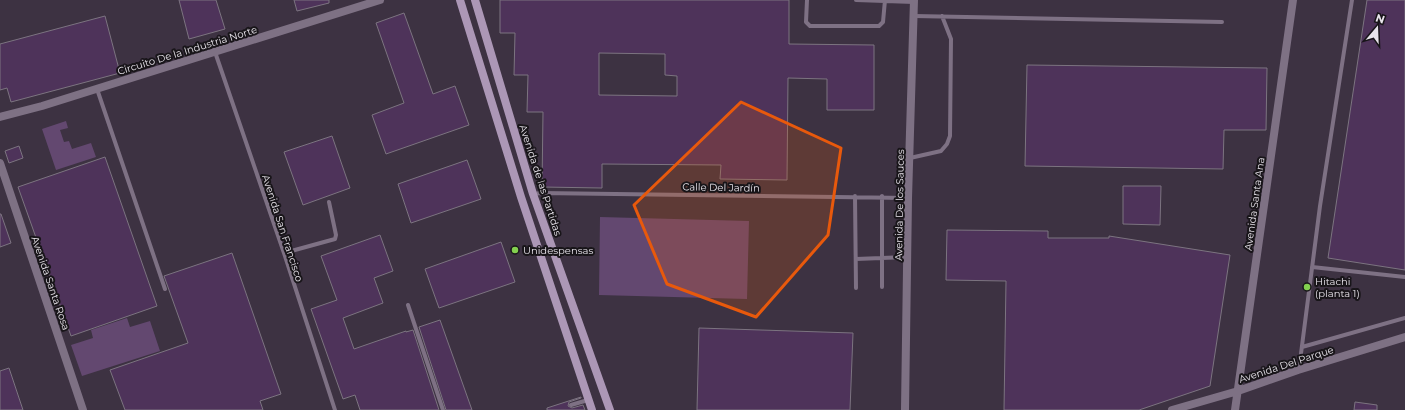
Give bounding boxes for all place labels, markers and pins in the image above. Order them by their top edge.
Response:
place label: Unidespensas [523,244,593,257]
marker: Unidespensas [510,245,520,255]
place label: Hitachi (planta 1) [1315,275,1360,300]
marker: Hitachi (planta 1) [1302,282,1312,292]

